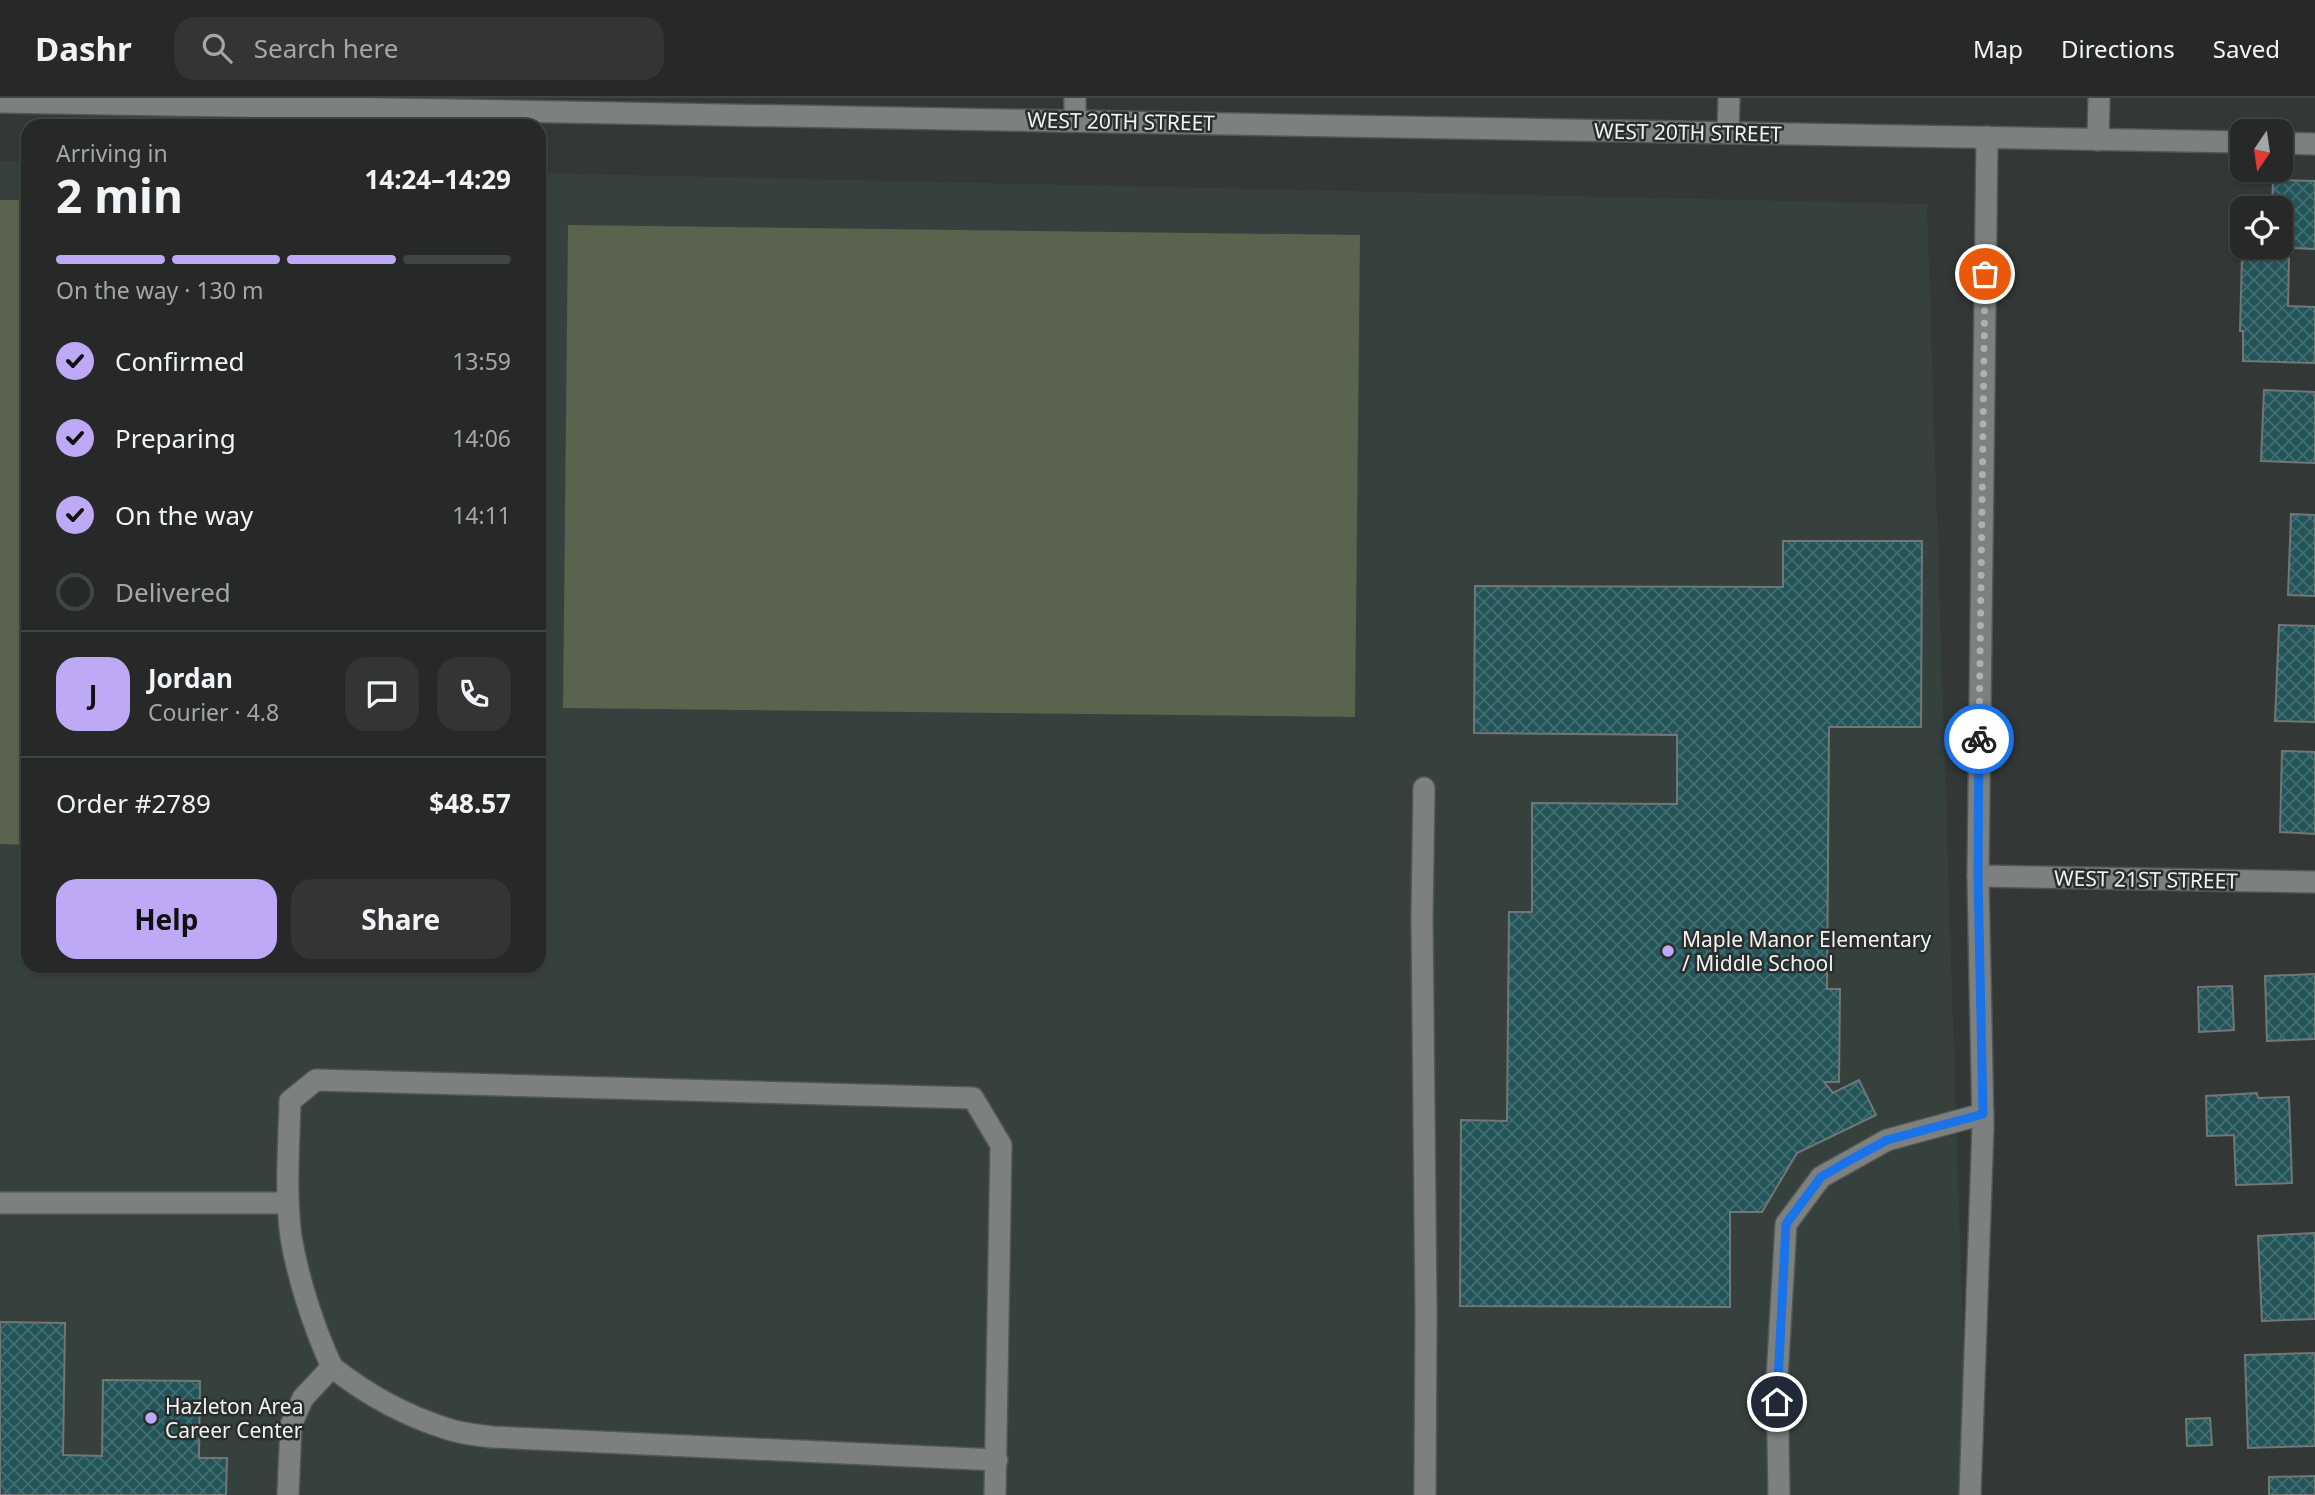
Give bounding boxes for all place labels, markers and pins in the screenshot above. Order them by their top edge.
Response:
pin [1955,244,2015,304]
place label: Maple Manor Elementary / Middle School [1682,925,1932,977]
marker: Maple Manor Elementary / Middle School [1660,943,1676,959]
pin [1747,1372,1807,1432]
place label: Hazleton Area Career Center [165,1392,304,1444]
marker: Hazleton Area Career Center [143,1410,159,1426]

